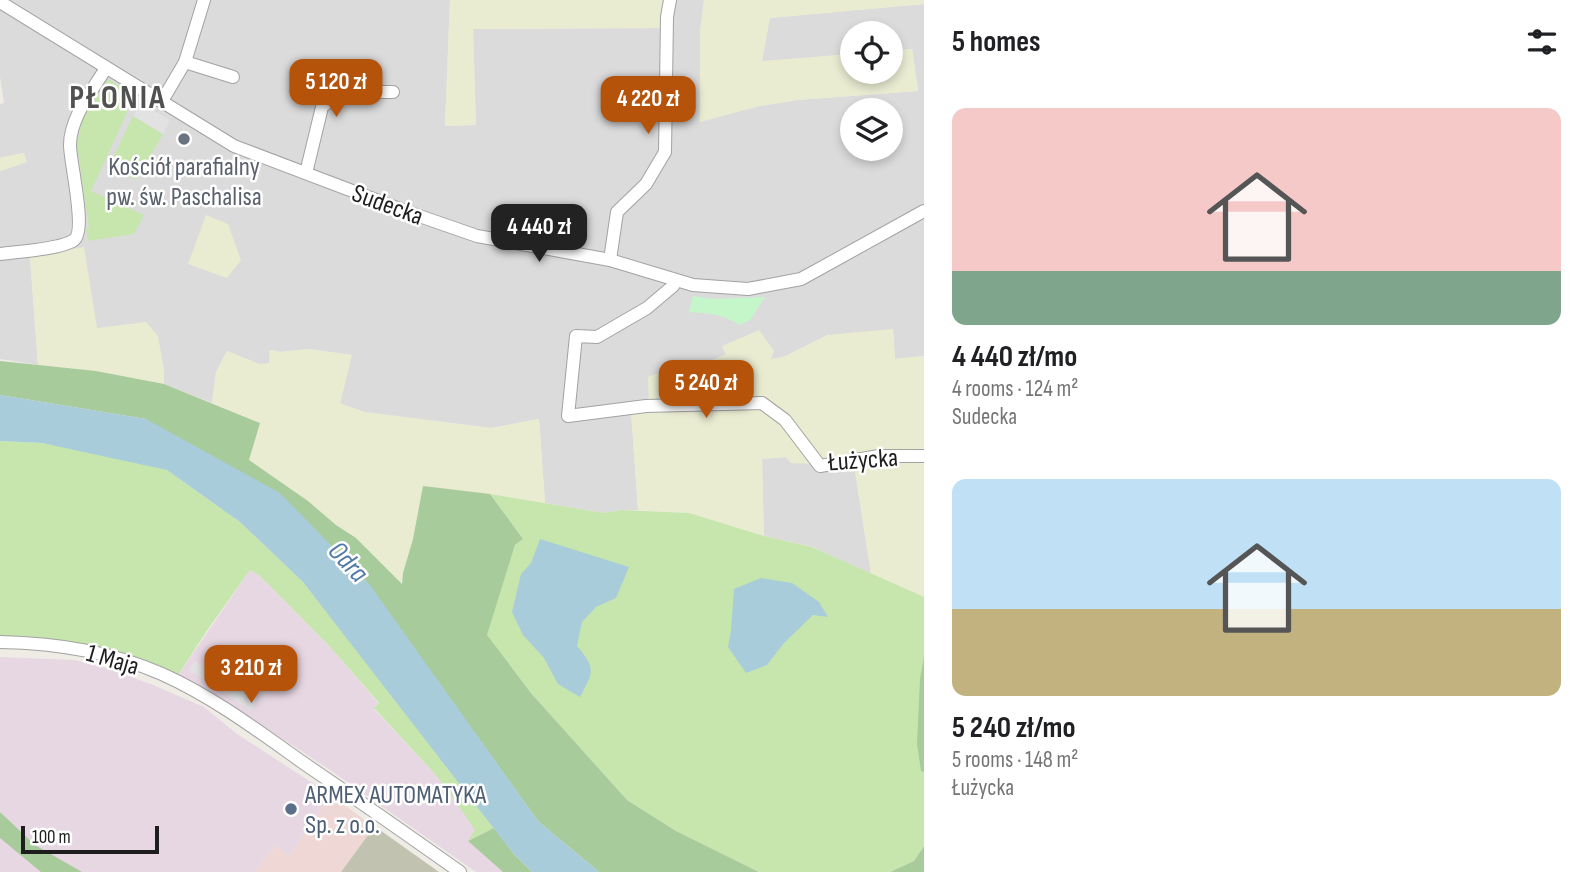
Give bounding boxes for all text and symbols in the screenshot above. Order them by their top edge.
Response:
map controls [840,21,903,161]
button: locate [840,21,903,84]
icon: filters [1523,23,1561,61]
text: 5 homes [952,24,1041,60]
pin: 5 120 zł [264,60,408,119]
text: 5 120 zł [305,68,367,96]
pin: 4 220 zł [576,76,720,136]
district label: PŁONIA [69,78,167,118]
text: 4 220 zł [617,85,679,113]
button: layers [840,98,903,161]
marker: Kościół parafialny pw. św. Paschalisa [176,131,192,147]
place label: Kościół parafialny pw. św. Paschalisa [106,152,262,213]
icon: home [1194,154,1320,280]
street label: Sudecka [348,178,427,233]
pin: 4 440 zł [467,204,611,264]
text: 4 440 zł [507,213,571,241]
text: 4 440 zł/mo [952,339,1077,375]
pin: 5 240 zł [634,360,778,420]
text: 5 240 zł [675,369,737,397]
text: 4 rooms · 124 m² [952,375,1078,403]
text: Sudecka [952,403,1017,431]
street label: Łużycka [826,443,899,478]
icon: home [1194,525,1320,651]
water label: Odra [321,535,375,590]
street label: 1 Maja [83,638,143,683]
pin: 3 210 zł [179,646,323,705]
text: 3 210 zł [220,654,282,682]
text: 5 240 zł/mo [952,710,1076,746]
text: 5 rooms · 148 m² [952,746,1079,774]
text: Łużycka [952,774,1014,802]
place label: ARMEX AUTOMATYKA Sp. z o.o. [304,780,487,841]
marker: ARMEX AUTOMATYKA Sp. z o.o. [283,801,299,817]
scale bar [21,823,159,855]
text: 100 m [32,826,71,849]

